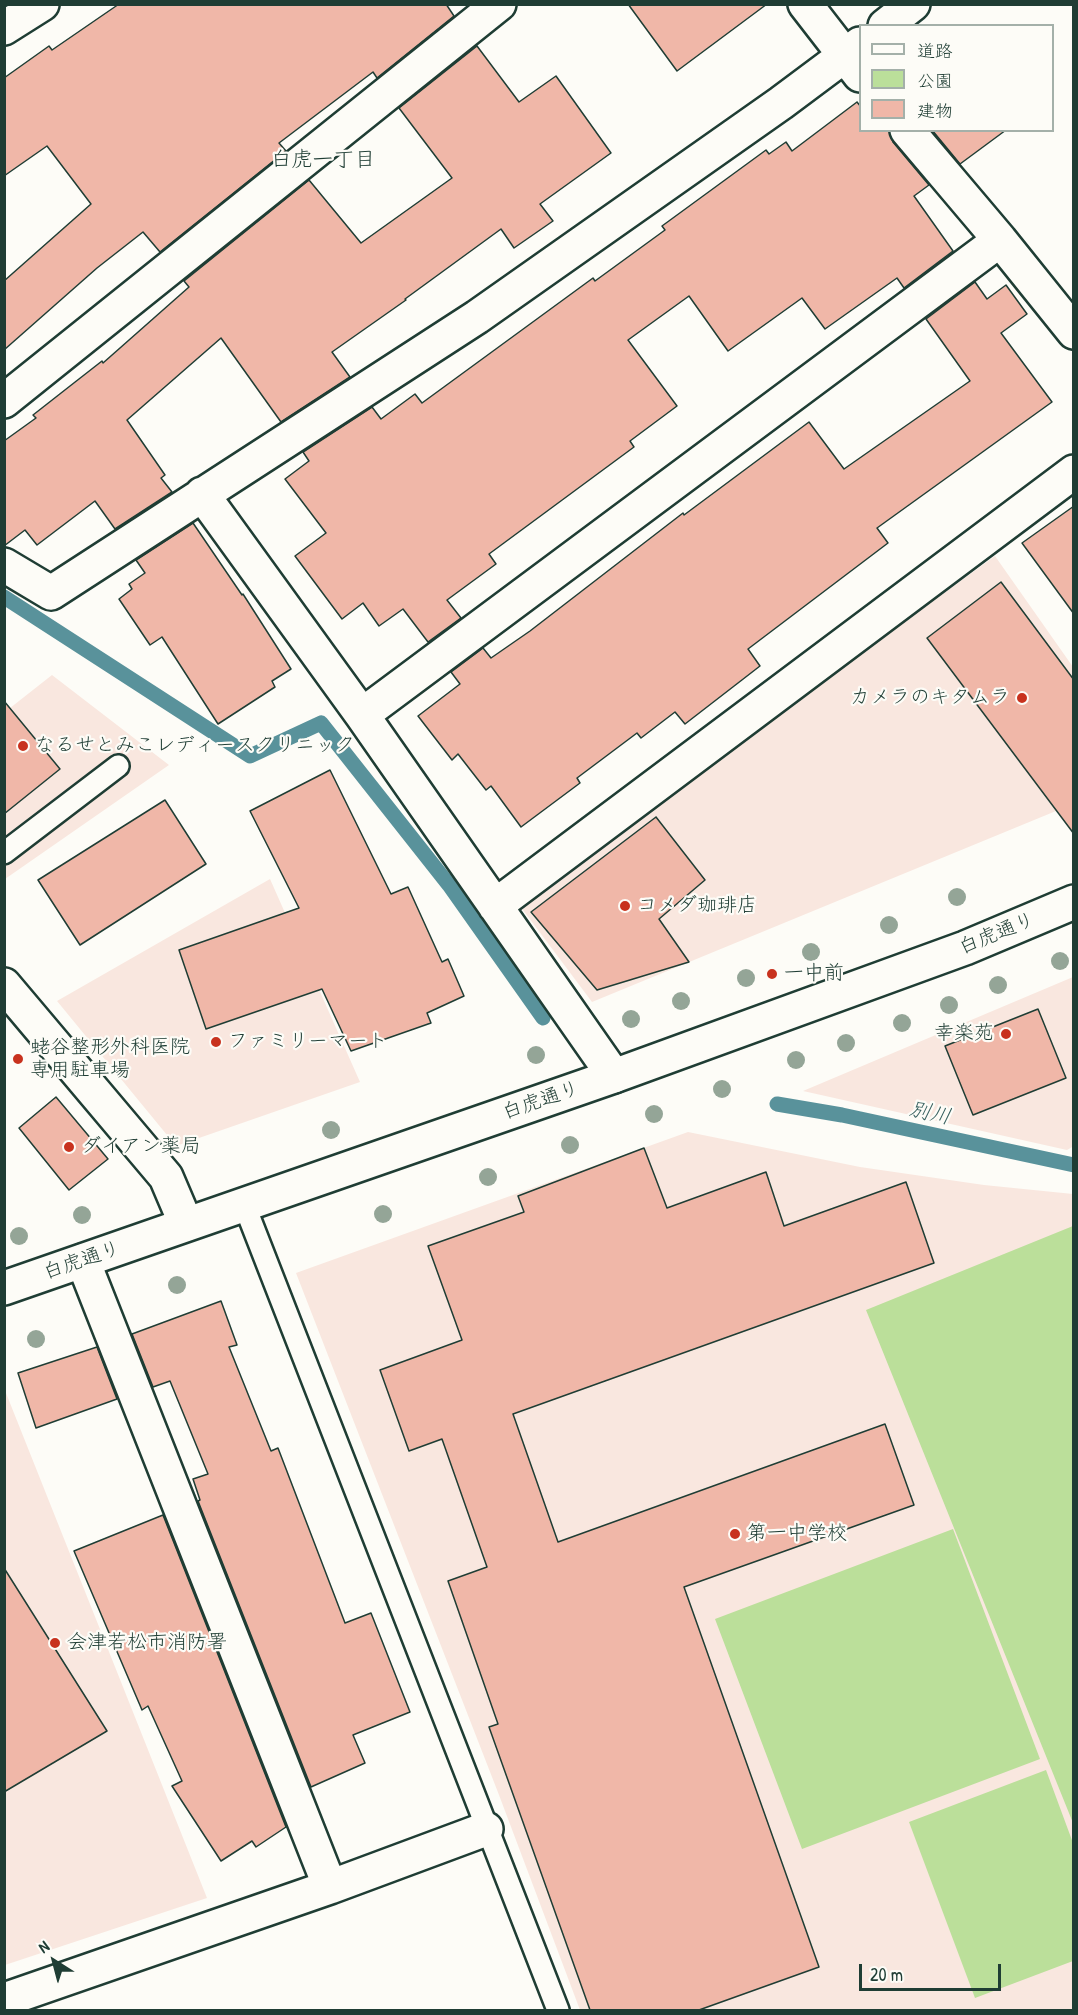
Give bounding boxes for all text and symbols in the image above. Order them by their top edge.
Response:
legend [859,24,1054,132]
text: 道路 [917,38,953,63]
text: 公園 [917,68,953,93]
text: 建物 [917,98,953,123]
district label: 白虎一丁目 [271,147,375,173]
place label: カメラのキタムラ [850,686,1010,710]
marker: カメラのキタムラ [1015,691,1029,705]
place label: なるせとみこレディースクリニック [35,734,355,758]
marker: なるせとみこレディースクリニック [16,739,30,753]
place label: コメダ珈琲店 [637,894,757,918]
marker: コメダ珈琲店 [618,899,632,913]
street label: 白虎通り [955,908,1039,960]
place label: 一中前 [784,962,844,986]
marker: 一中前 [765,967,779,981]
place label: 幸楽苑 [934,1022,994,1046]
marker: 幸楽苑 [999,1027,1013,1041]
place label: ファミリーマート [228,1030,388,1054]
marker: ファミリーマート [209,1035,223,1049]
place label: 蛯谷整形外科医院 専用駐車場 [30,1036,190,1083]
marker: 蛯谷整形外科医院 専用駐車場 [11,1052,25,1066]
street label: 白虎通り [499,1077,583,1125]
water label: 別川 [907,1097,953,1131]
place label: ダイアン薬局 [81,1135,201,1159]
marker: ダイアン薬局 [62,1140,76,1154]
street label: 白虎通り [40,1237,124,1285]
place label: 第一中学校 [747,1522,847,1546]
marker: 第一中学校 [728,1527,742,1541]
place label: 会津若松市消防署 [67,1631,227,1655]
marker: 会津若松市消防署 [48,1636,62,1650]
north arrow [24,1931,84,1991]
text: N [34,1935,53,1958]
scale bar [862,1952,1004,1990]
text: 20 m [870,1962,903,1987]

